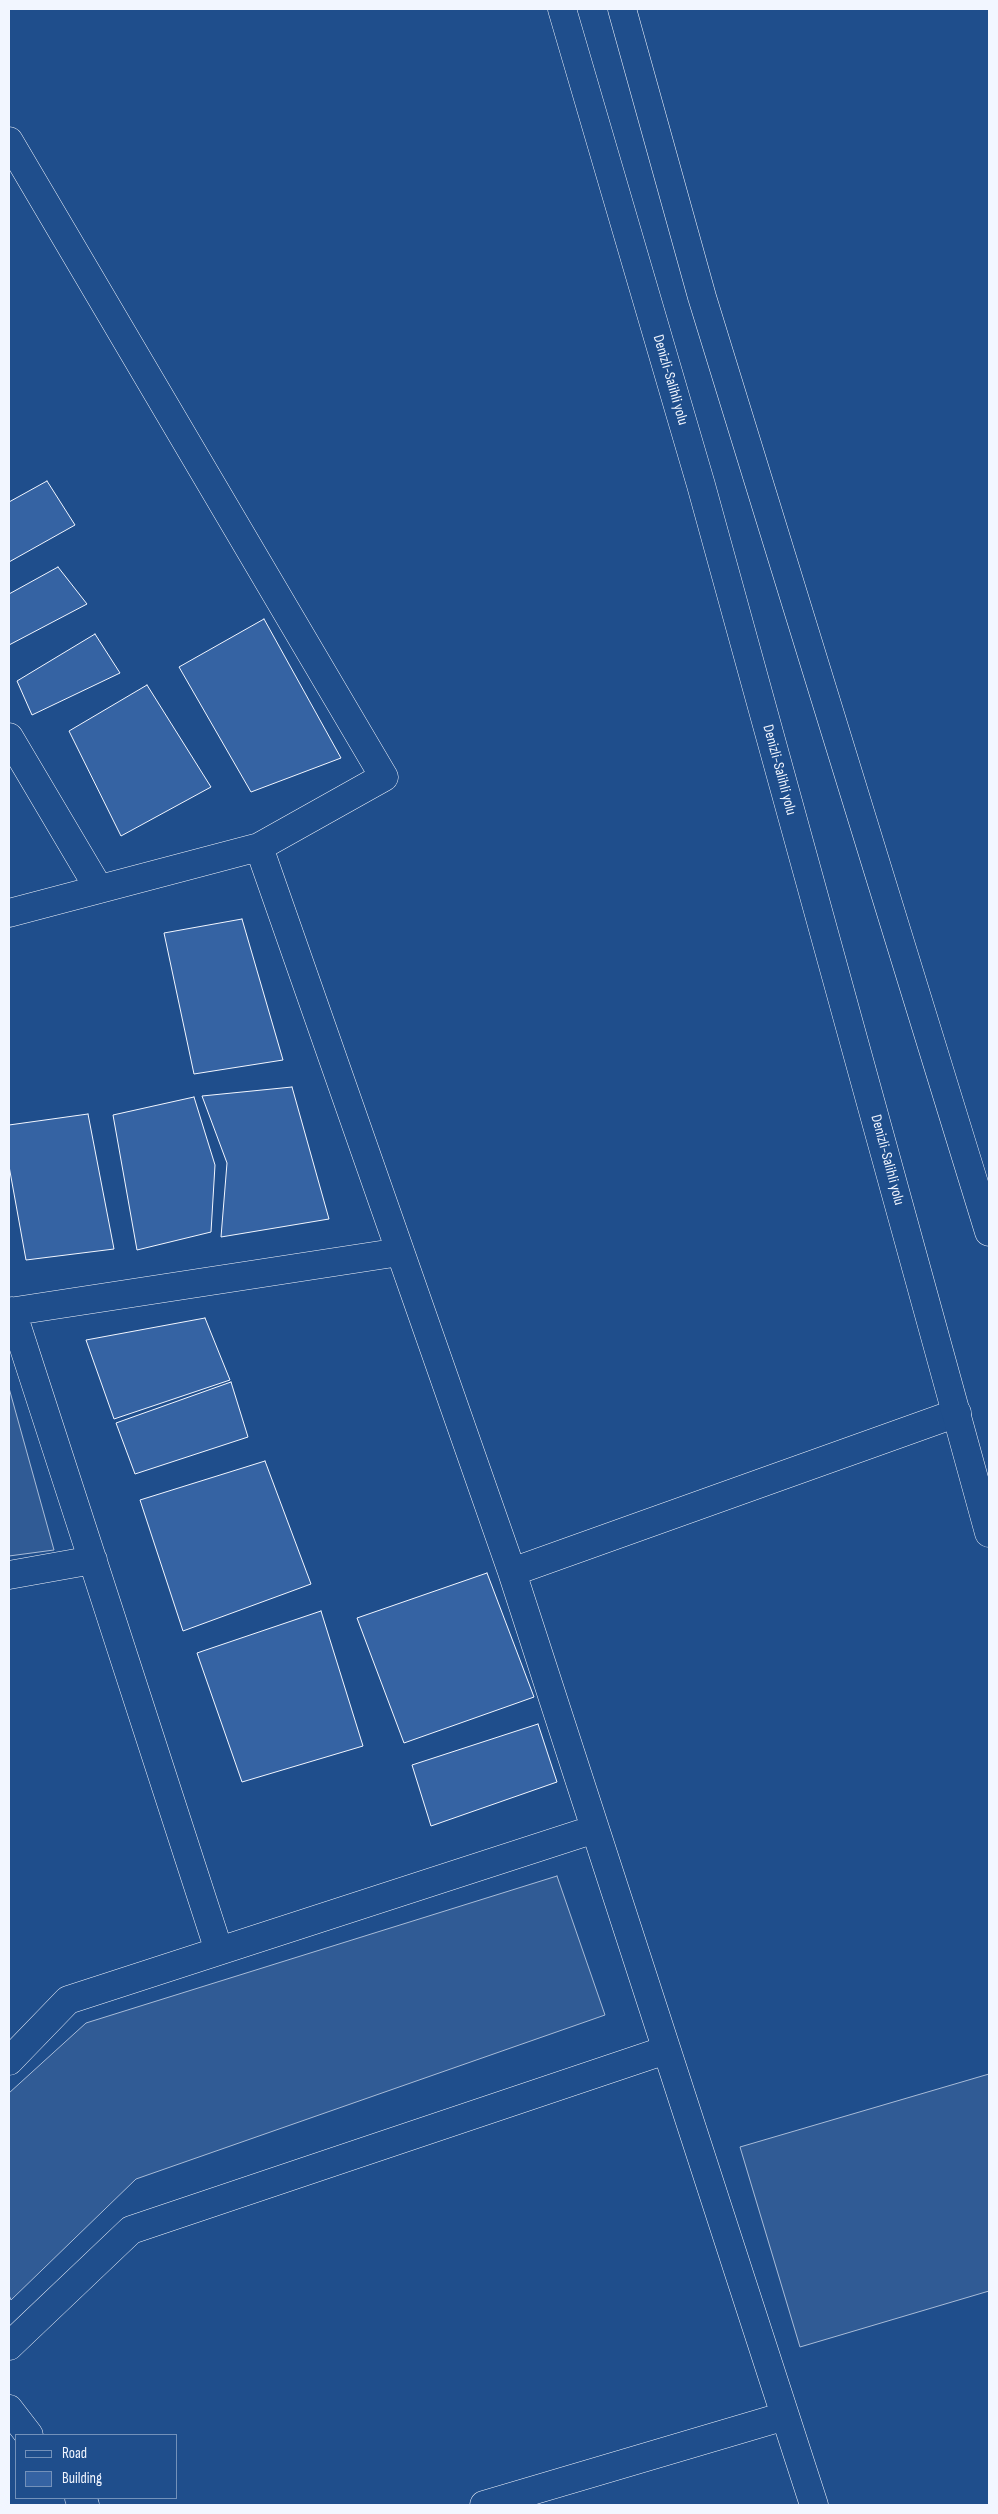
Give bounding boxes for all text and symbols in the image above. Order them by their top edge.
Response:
street label: Denizli-Salihli yolu [649,333,691,427]
street label: Denizli-Salihli yolu [758,723,800,817]
street label: Denizli-Salihli yolu [866,1113,908,1207]
legend [15,2434,178,2499]
text: Road [62,2444,87,2463]
text: Building [62,2469,102,2488]

